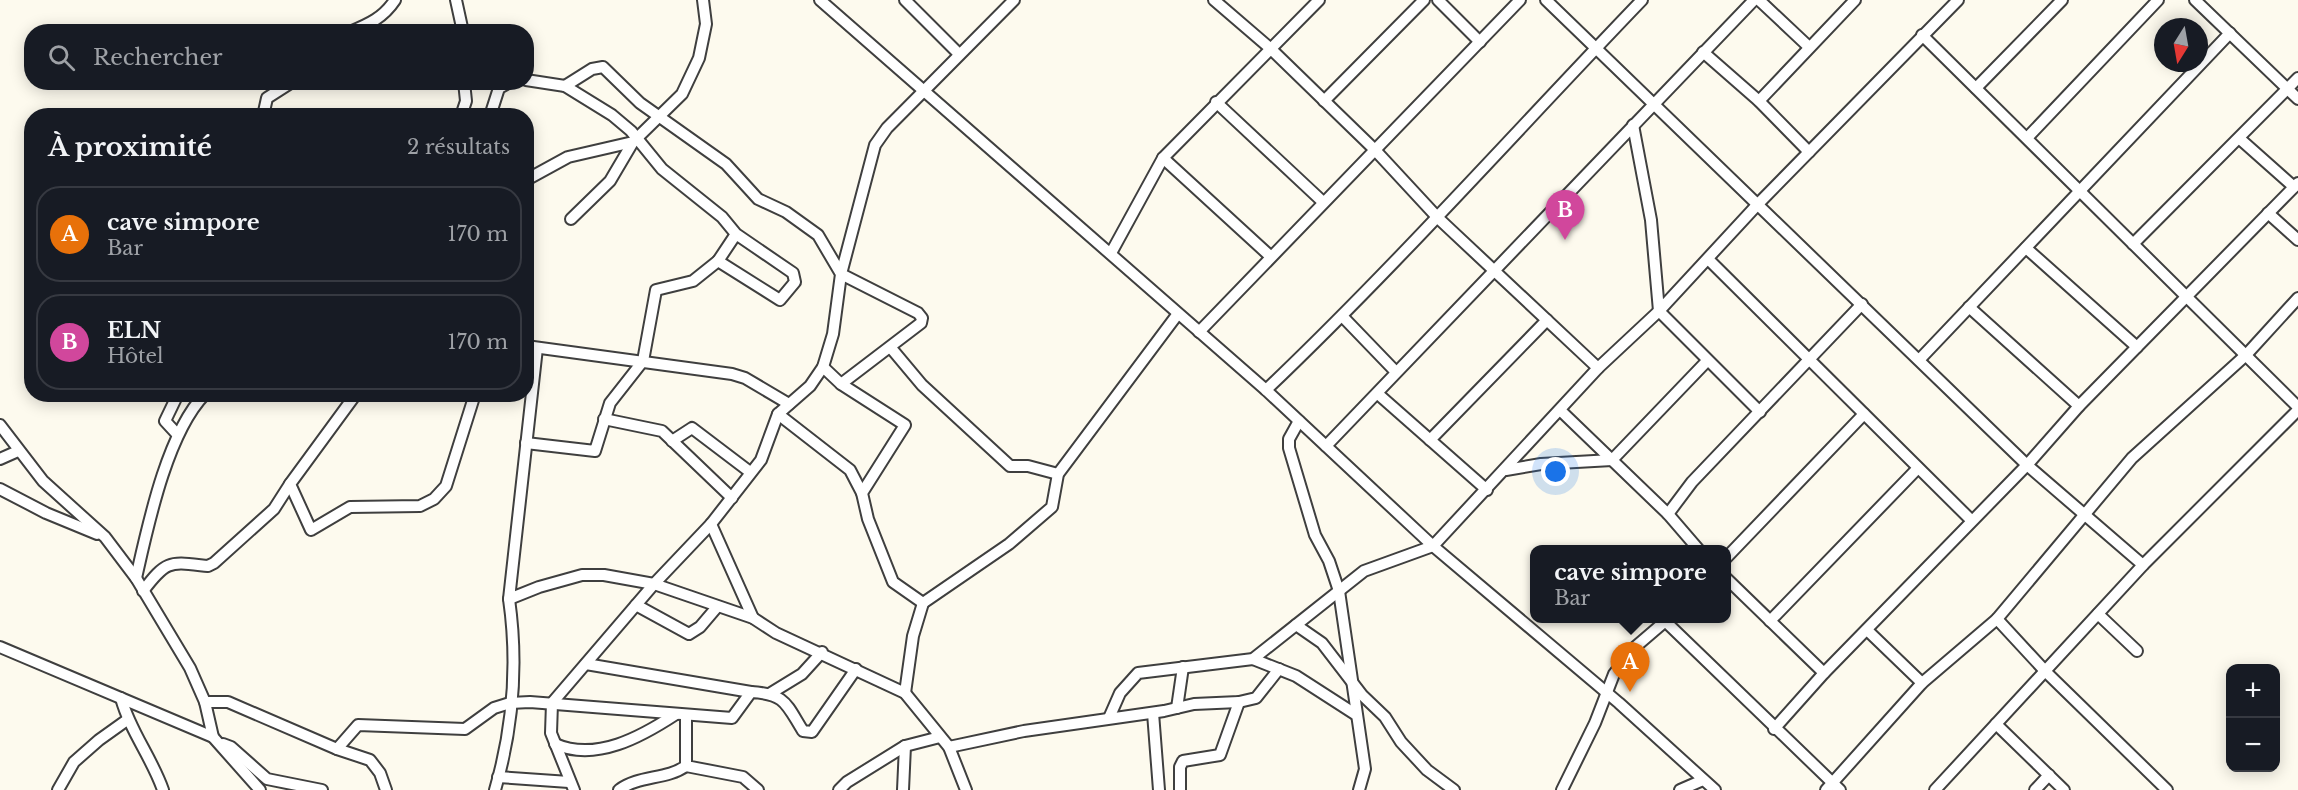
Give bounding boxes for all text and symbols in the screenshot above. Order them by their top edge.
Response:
north arrow [2154,18,2208,72]
search box [24,24,534,90]
icon: search [45,41,78,74]
text: Rechercher [93,44,223,71]
text: À proximité [48,131,212,163]
text: 2 résultats [407,135,510,159]
pin: B [1546,190,1584,240]
text: cave simpore [107,209,260,236]
text: A [61,222,78,246]
text: 170 m [448,222,508,246]
text: Bar [107,236,143,260]
text: ELN [107,317,161,344]
text: B [62,330,77,354]
text: 170 m [448,330,508,354]
text: Hôtel [107,344,164,368]
your location [1541,457,1570,486]
popup [1530,545,1731,623]
text: cave simpore [1554,559,1707,586]
text: Bar [1554,586,1590,610]
pin: A [1610,642,1650,692]
map controls [2226,664,2280,772]
button: + [2226,664,2280,718]
button: − [2226,718,2280,772]

